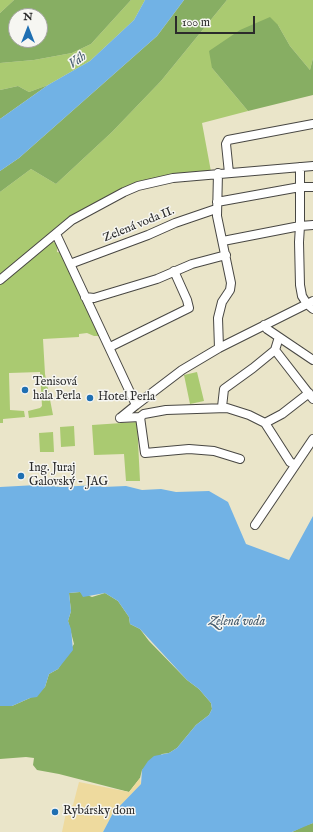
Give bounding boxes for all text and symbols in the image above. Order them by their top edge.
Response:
north arrow [8,8,48,48]
scale bar [177,8,257,34]
text: N [23,10,33,24]
text: 100 m [182,15,210,30]
water label: Váh [66,49,90,73]
street label: Zelená voda II. [101,204,177,246]
place label: Tenisová hala Perla [33,376,81,404]
marker: Tenisová hala Perla [20,385,30,395]
place label: Hotel Perla [98,391,155,405]
marker: Hotel Perla [85,393,95,403]
place label: Ing. Juraj Galovský - JAG [29,462,108,490]
marker: Ing. Juraj Galovský - JAG [16,471,26,481]
water label: Zelená voda [209,614,265,630]
place label: Rybársky dom [63,805,135,819]
marker: Rybársky dom [50,807,60,817]

